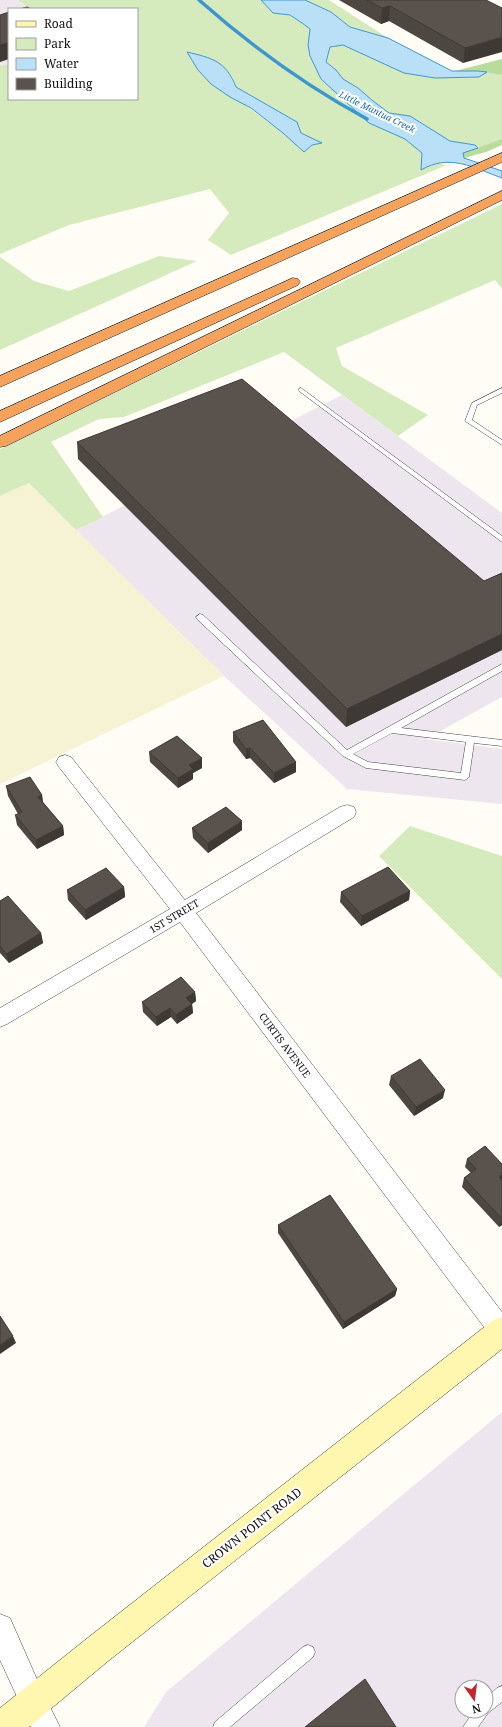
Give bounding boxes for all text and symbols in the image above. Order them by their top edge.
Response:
legend [8,8,138,100]
text: Road [44,15,74,32]
text: Park [44,35,72,52]
text: Water [44,55,79,72]
text: Building [44,75,93,92]
water label: Little Mantua Creek [336,87,418,136]
street label: 1ST STREET [146,896,202,936]
street label: CURTIS AVENUE [256,1010,314,1080]
street label: CROWN POINT ROAD [198,1483,305,1572]
north arrow [454,1679,494,1719]
text: N [470,1701,483,1718]

